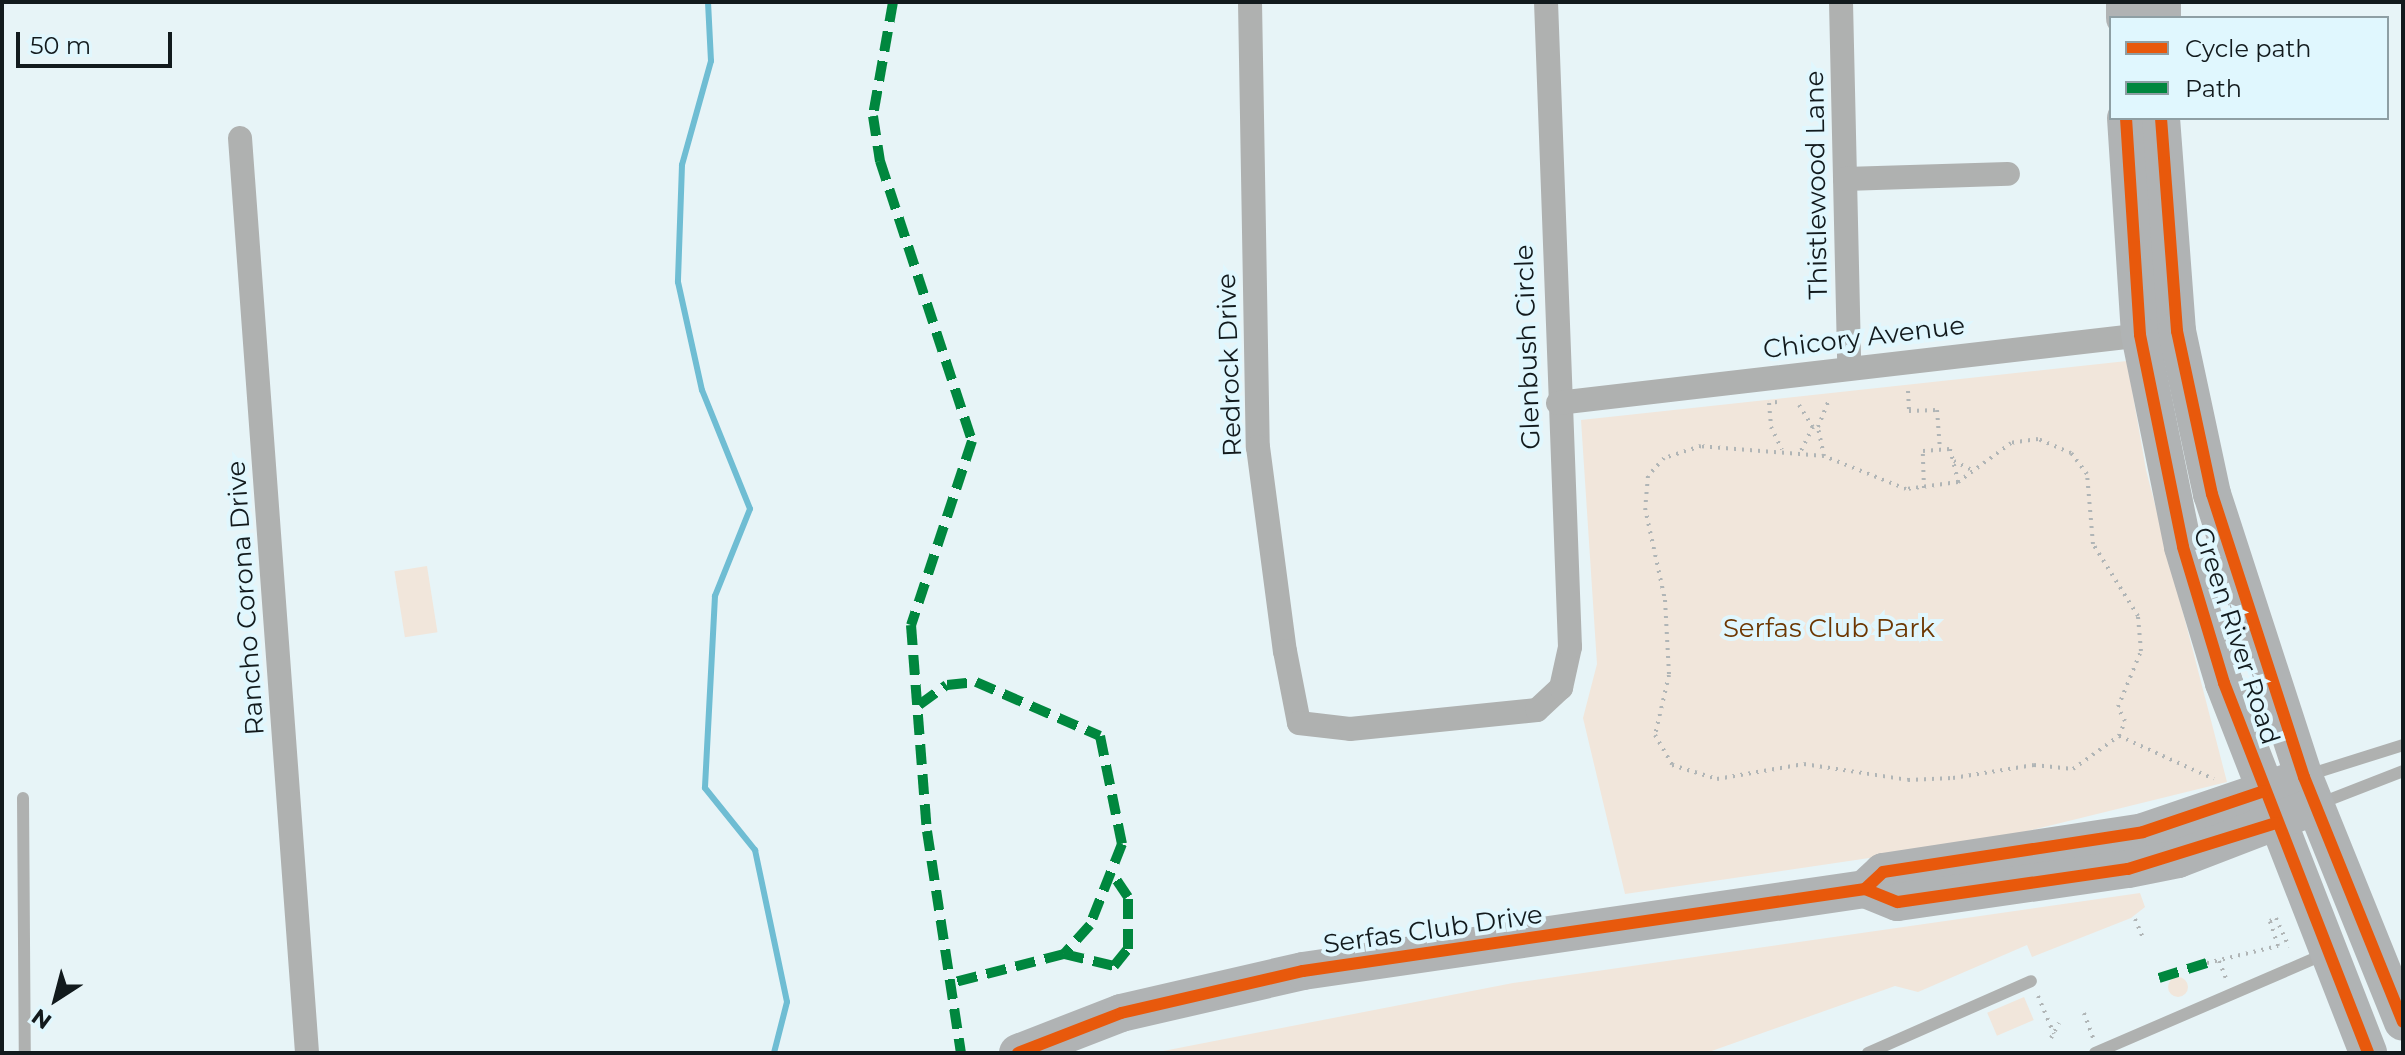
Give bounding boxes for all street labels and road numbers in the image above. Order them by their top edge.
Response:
street label: Thistlewood Lane [1799,70,1835,300]
street label: Glenbush Circle [1509,244,1547,450]
street label: Redrock Drive [1211,273,1249,457]
street label: Chicory Avenue [1761,310,1967,366]
street label: Rancho Corona Drive [221,460,271,736]
street label: Green River Road [2186,524,2286,748]
street label: Serfas Club Drive [1321,899,1545,961]

